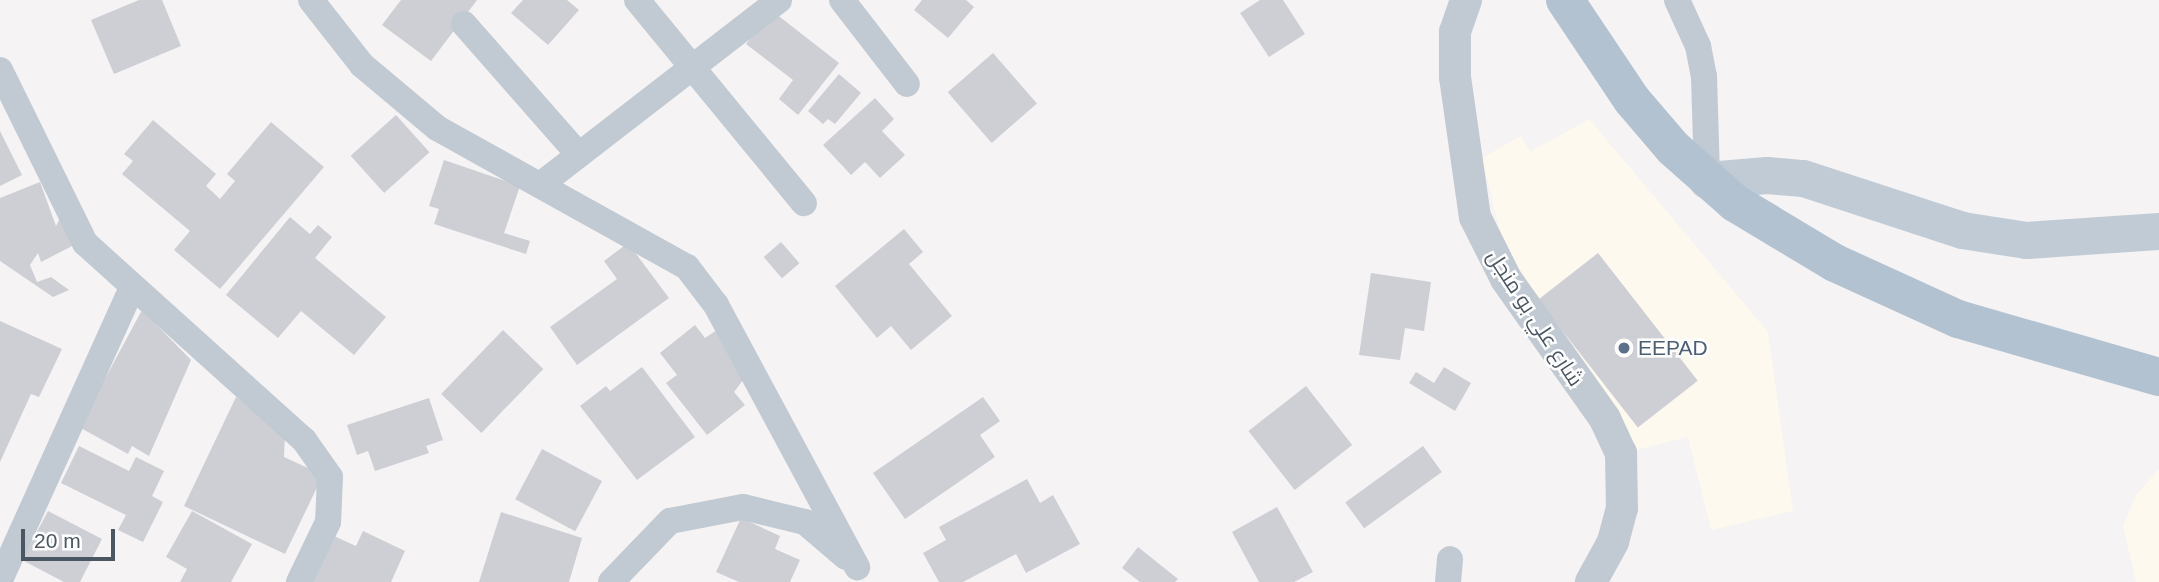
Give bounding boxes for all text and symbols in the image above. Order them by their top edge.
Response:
street label: شارع علي بو منجل [1482,245,1588,391]
place label: EEPAD [1638,335,1708,361]
marker: EEPAD [1616,340,1632,356]
scale bar [24,516,119,560]
text: 20 m [34,529,81,552]

